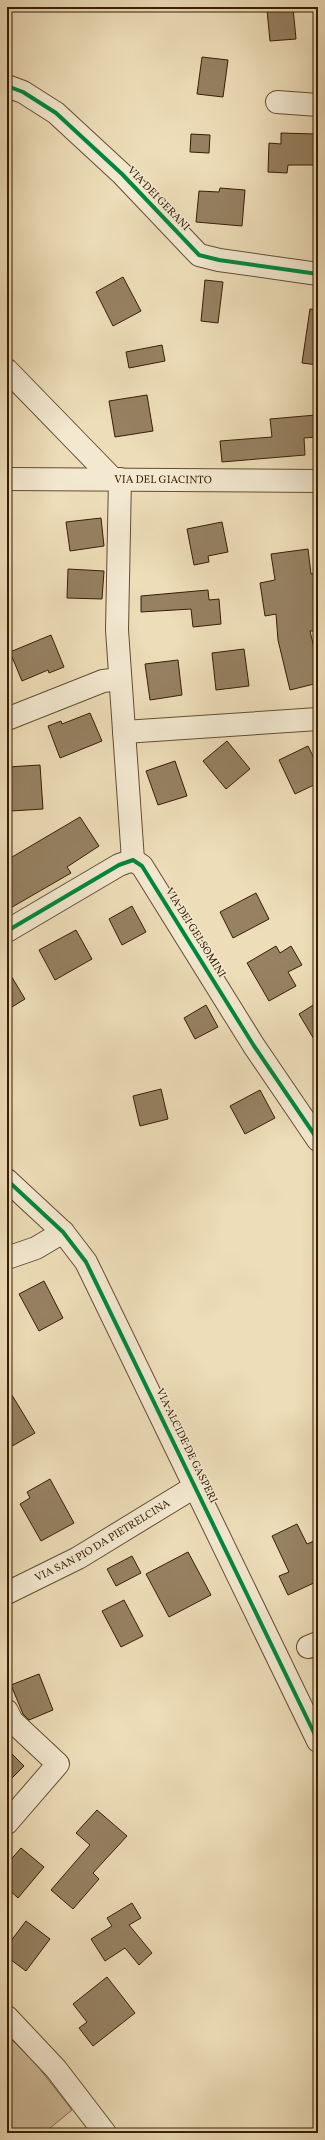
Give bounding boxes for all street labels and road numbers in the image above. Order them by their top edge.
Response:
street label: VIA DEI GERANI [123,164,193,235]
street label: VIA DEL GIACINTO [114,472,212,488]
street label: VIA DEI GELSOMINI [161,885,229,981]
street label: VIA ALCIDE DE GASPERI [152,1386,220,1506]
street label: VIA SAN PIO DA PIETRELCINA [32,1496,173,1586]

